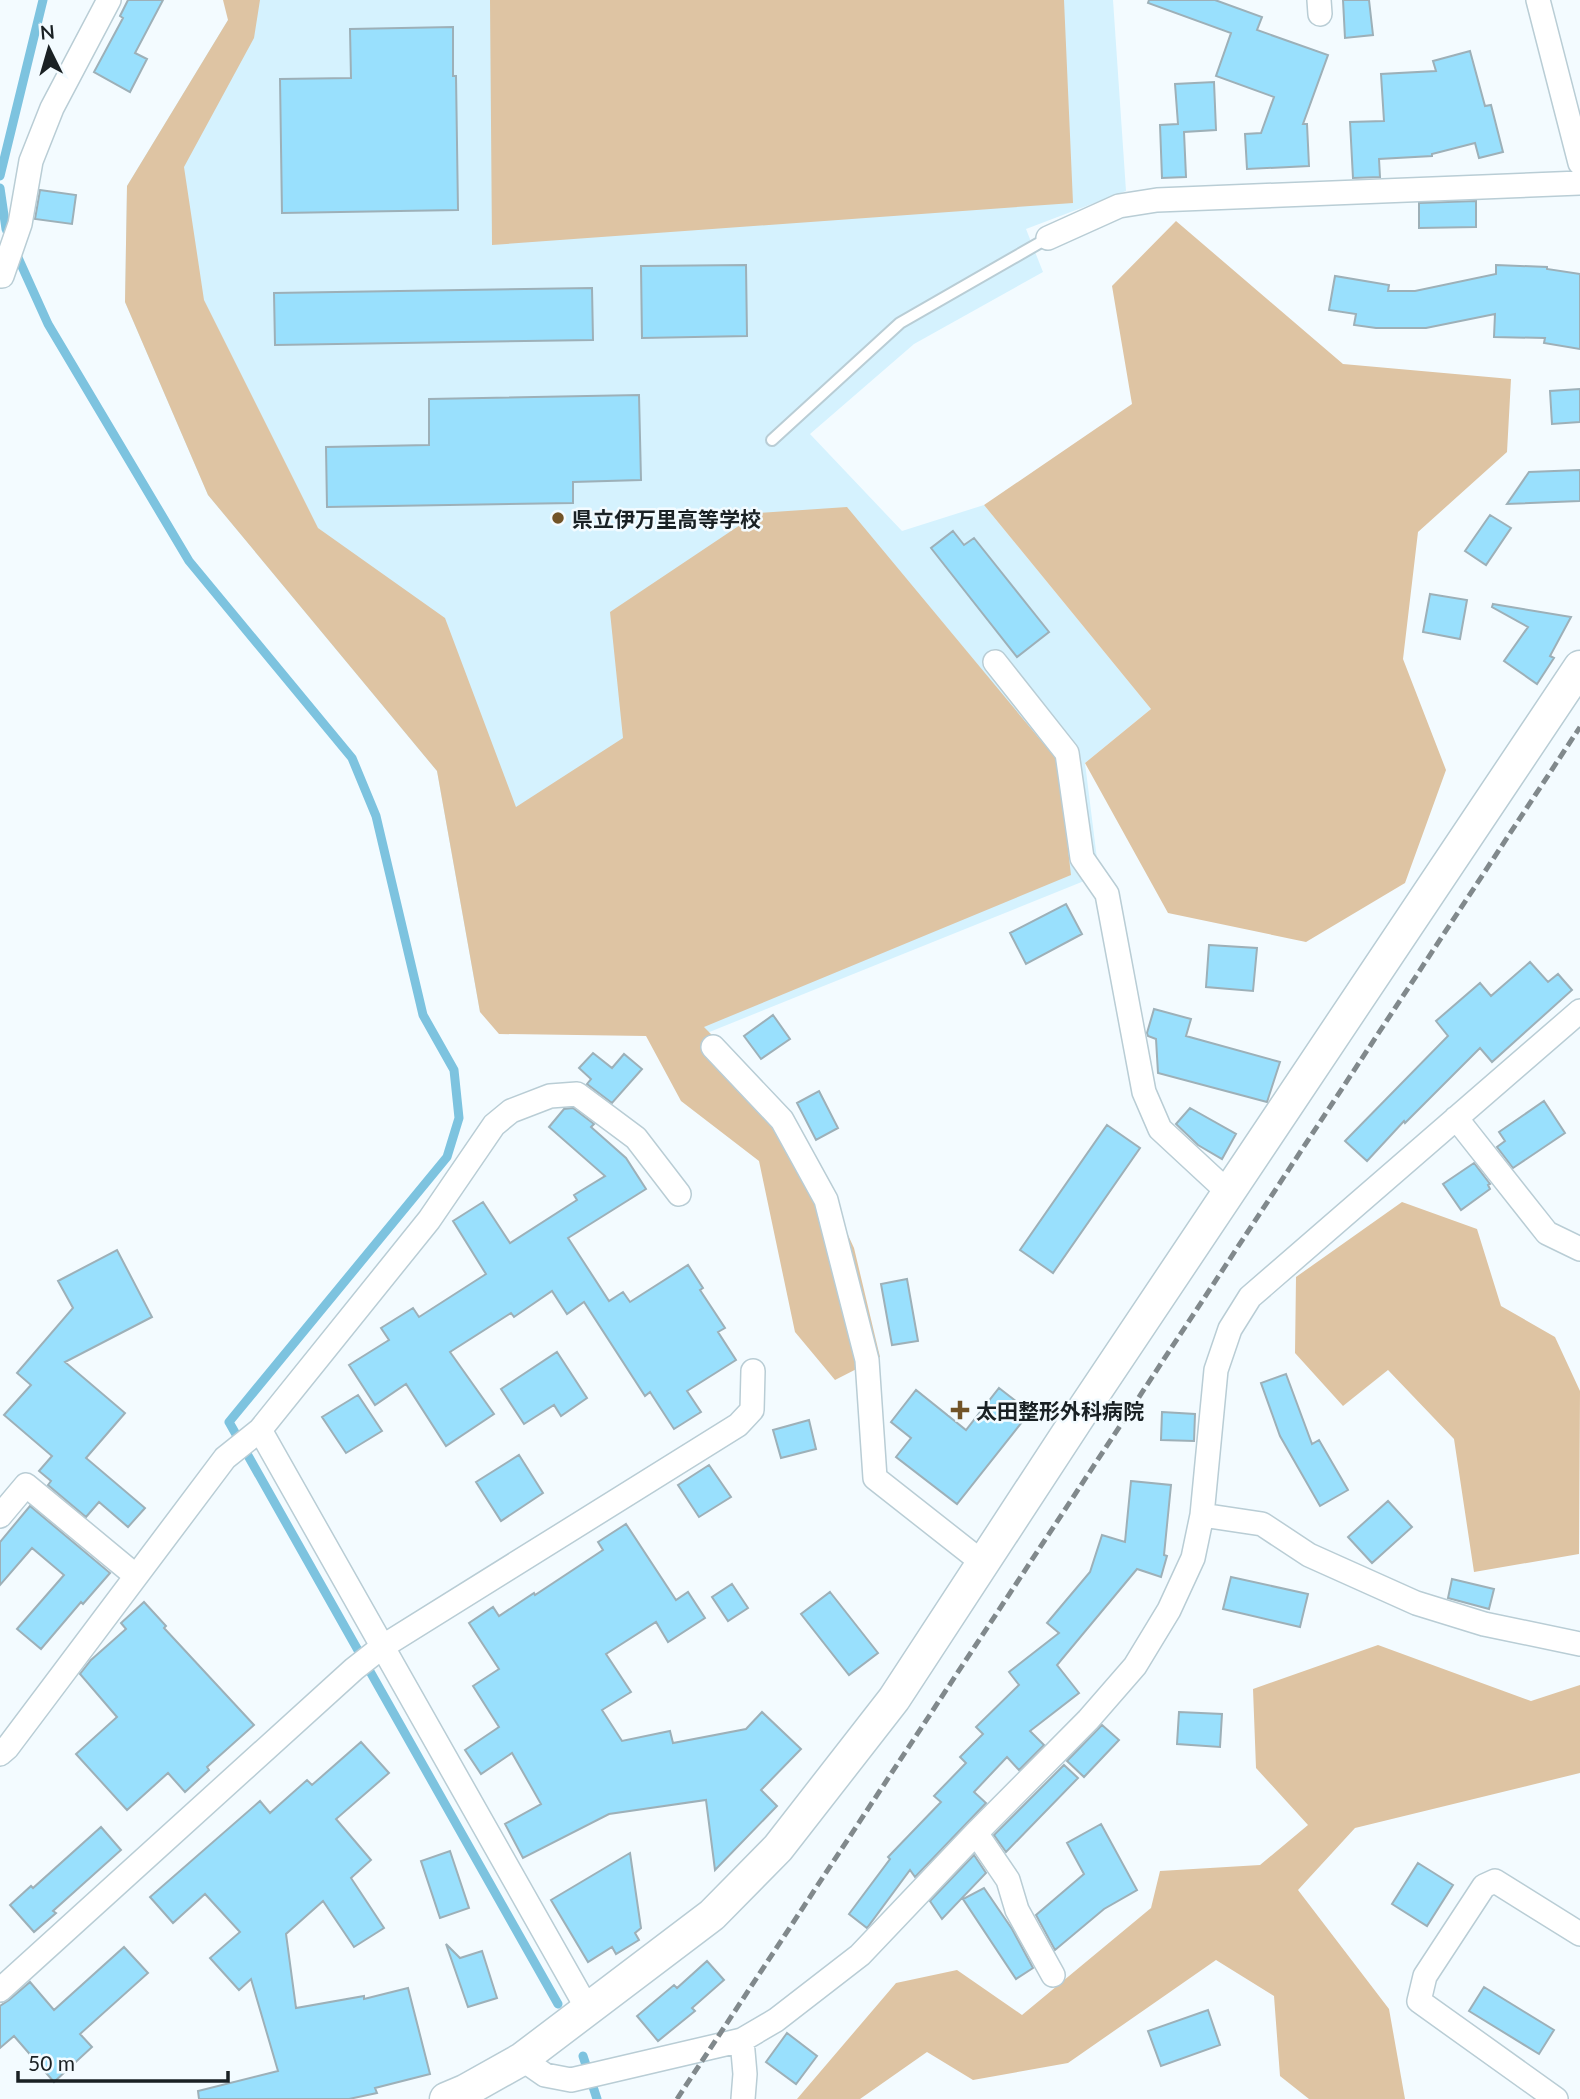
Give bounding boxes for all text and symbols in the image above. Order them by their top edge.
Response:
north arrow [14,14,84,84]
text: N [39,19,56,44]
place label: 県立伊万里高等学校 [572,506,761,531]
marker: 県立伊万里高等学校 [550,510,566,526]
place label: 太田整形外科病院 [976,1398,1144,1423]
marker: 太田整形外科病院 [950,1400,970,1420]
scale bar [18,2039,228,2084]
text: 50 m [28,2050,75,2075]

